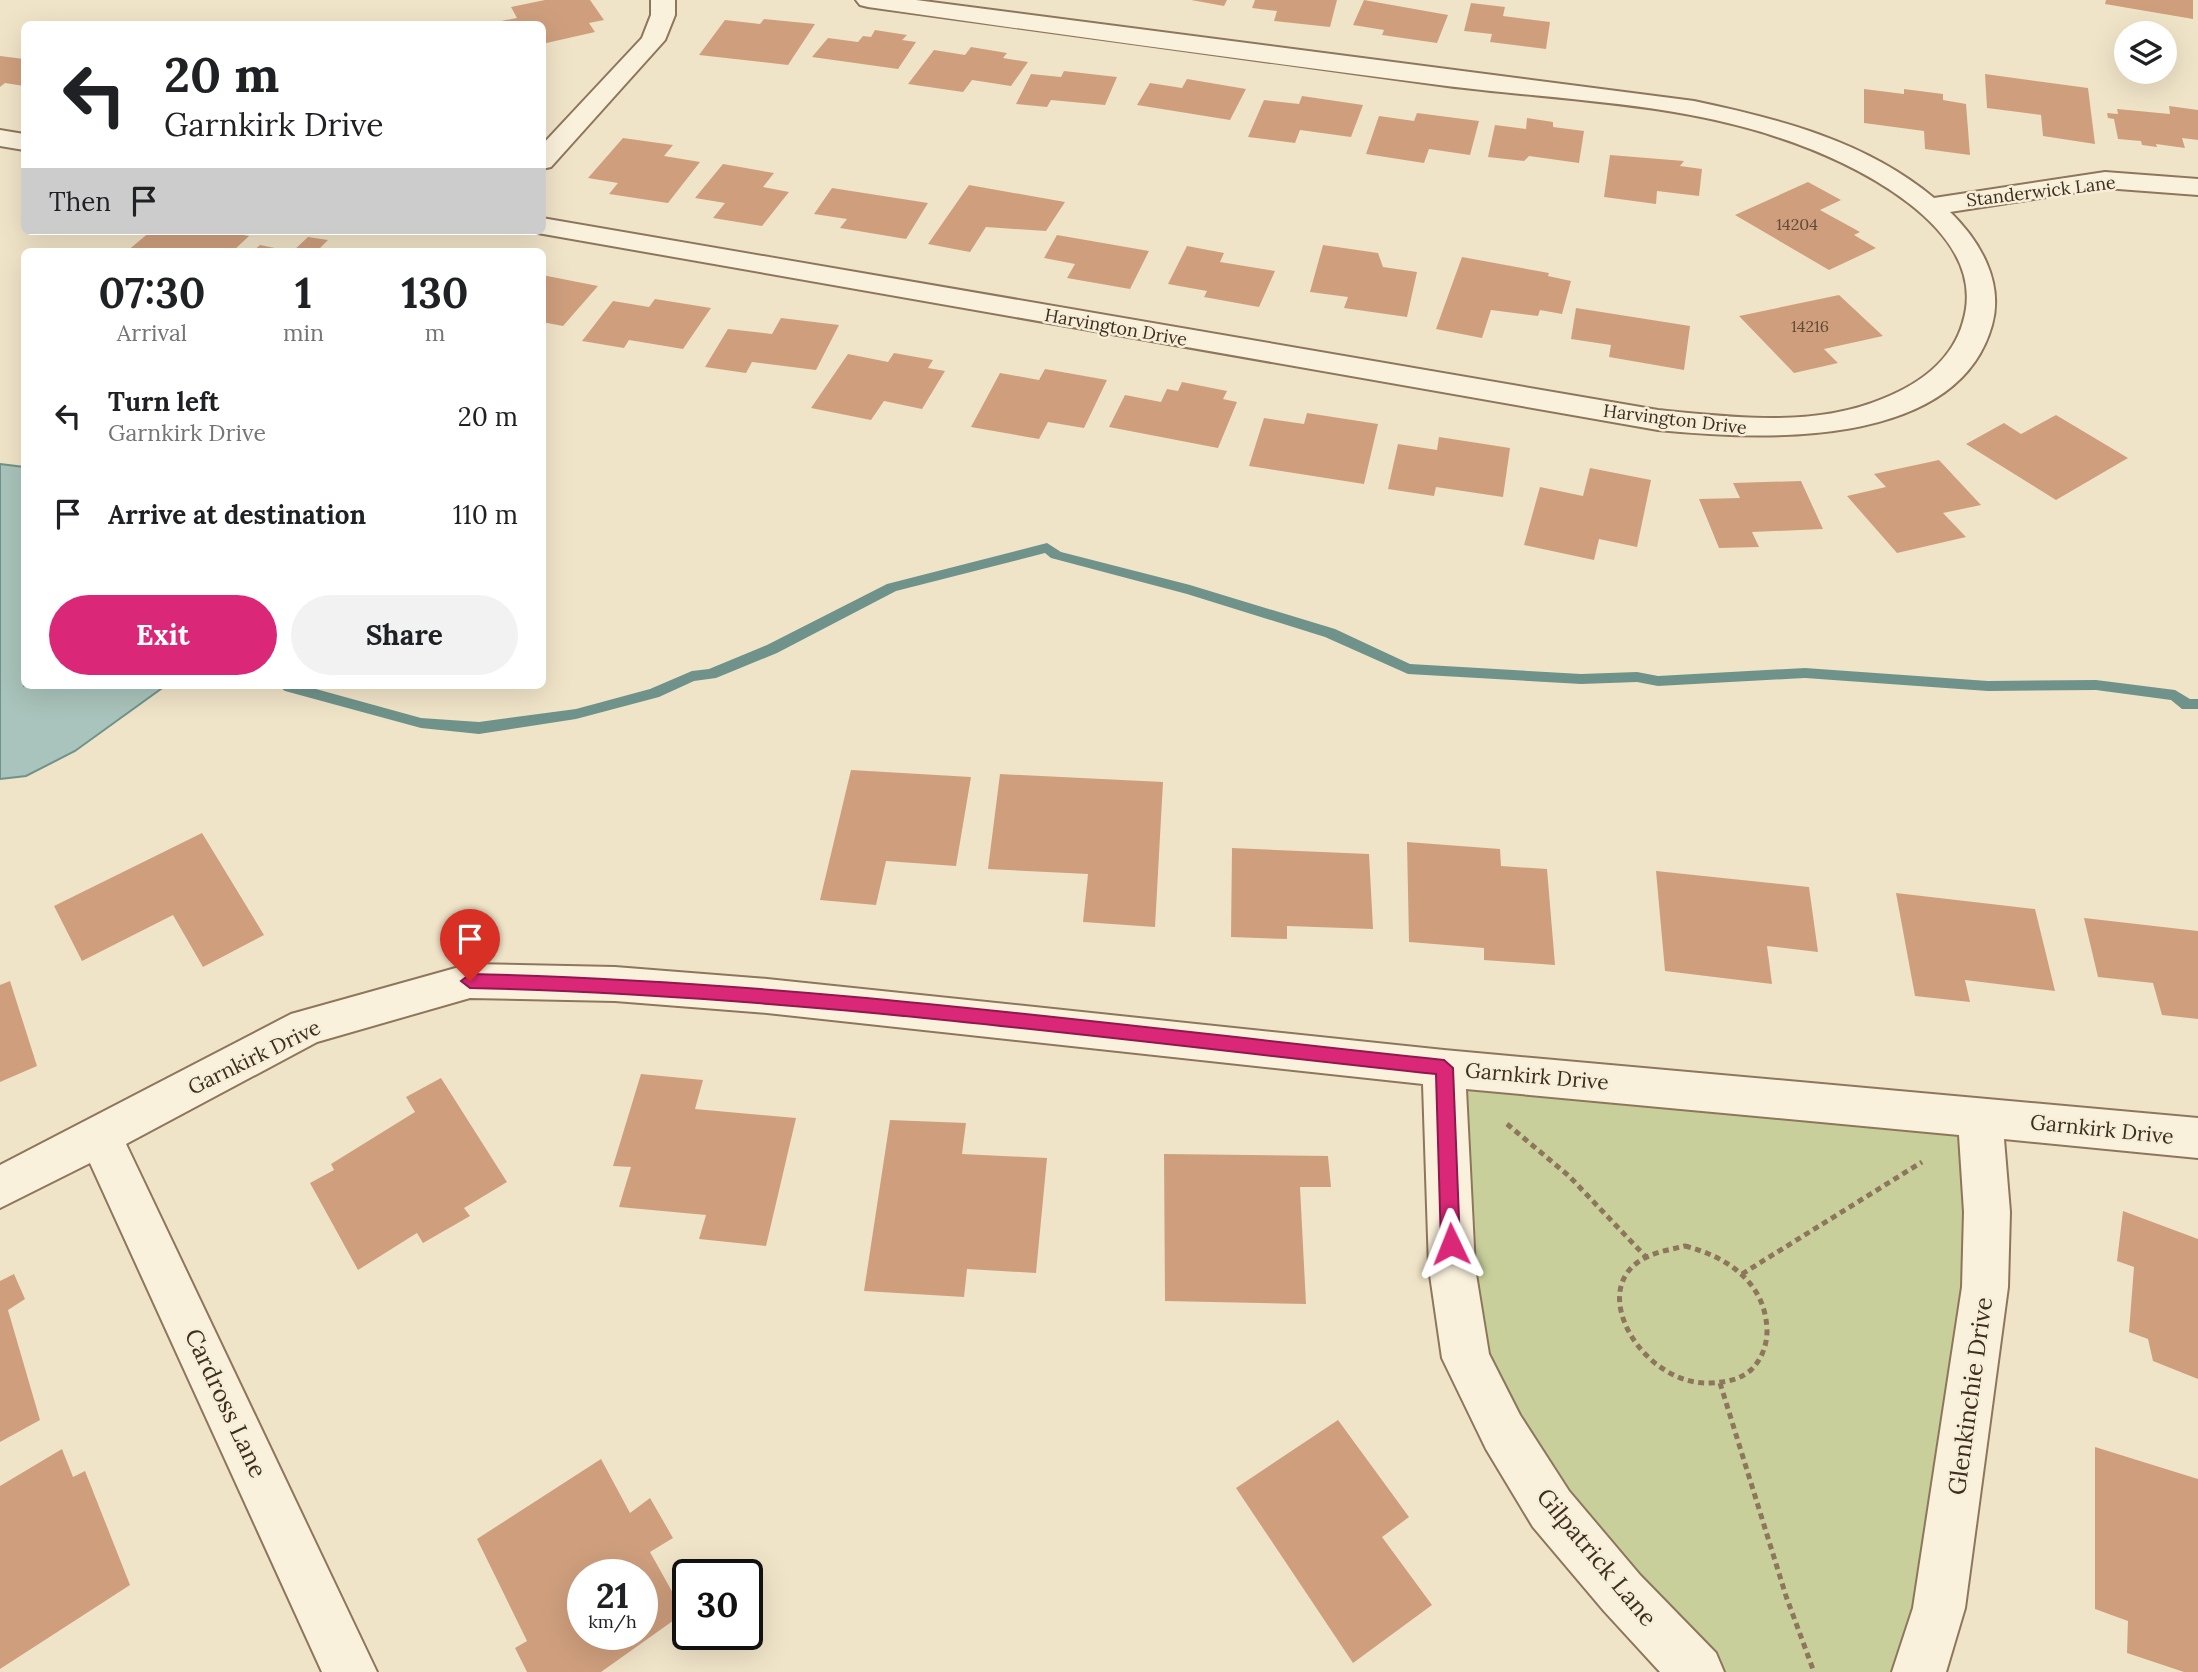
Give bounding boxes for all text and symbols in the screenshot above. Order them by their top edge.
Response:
map controls [2114,21,2177,84]
button: layers [2114,21,2177,84]
text: 20 m [164,43,279,105]
icon: left [49,49,140,140]
text: Garnkirk Drive [164,104,384,145]
street label: Standerwick Lane [1965,170,2117,212]
icon: arrive [125,182,163,220]
text: Then [49,185,111,218]
house number: 14204 [1776,214,1818,234]
text: 07:30 [98,266,206,320]
text: 1 [295,266,312,320]
text: 130 [401,266,469,320]
street label: Harvington Drive [1043,303,1189,351]
house number: 14216 [1791,316,1829,336]
text: Arrival [117,318,187,347]
text: min [283,318,324,347]
text: m [425,318,445,347]
text: Turn left [108,385,219,418]
icon: left [49,397,87,435]
street label: Harvington Drive [1602,399,1748,439]
text: 20 m [458,400,518,433]
text: Garnkirk Drive [108,418,266,447]
icon: arrive [49,495,87,533]
text: Arrive at destination [108,498,366,531]
text: 110 m [453,498,518,531]
button: Exit [49,595,277,675]
button: Share [291,595,518,675]
pin [440,909,500,981]
icon: arrive [451,920,489,958]
street label: Garnkirk Drive [183,1013,325,1101]
street label: Garnkirk Drive [1464,1056,1610,1096]
street label: Garnkirk Drive [2029,1108,2175,1150]
position arrow [1414,1207,1488,1281]
street label: Glenkinchie Drive [1941,1295,1999,1497]
street label: Cardross Lane [178,1324,274,1482]
street label: Gilpatrick Lane [1530,1482,1664,1632]
speed limit sign: 30 [672,1559,763,1650]
text: 21 [596,1573,629,1618]
text: km/h [588,1610,637,1633]

